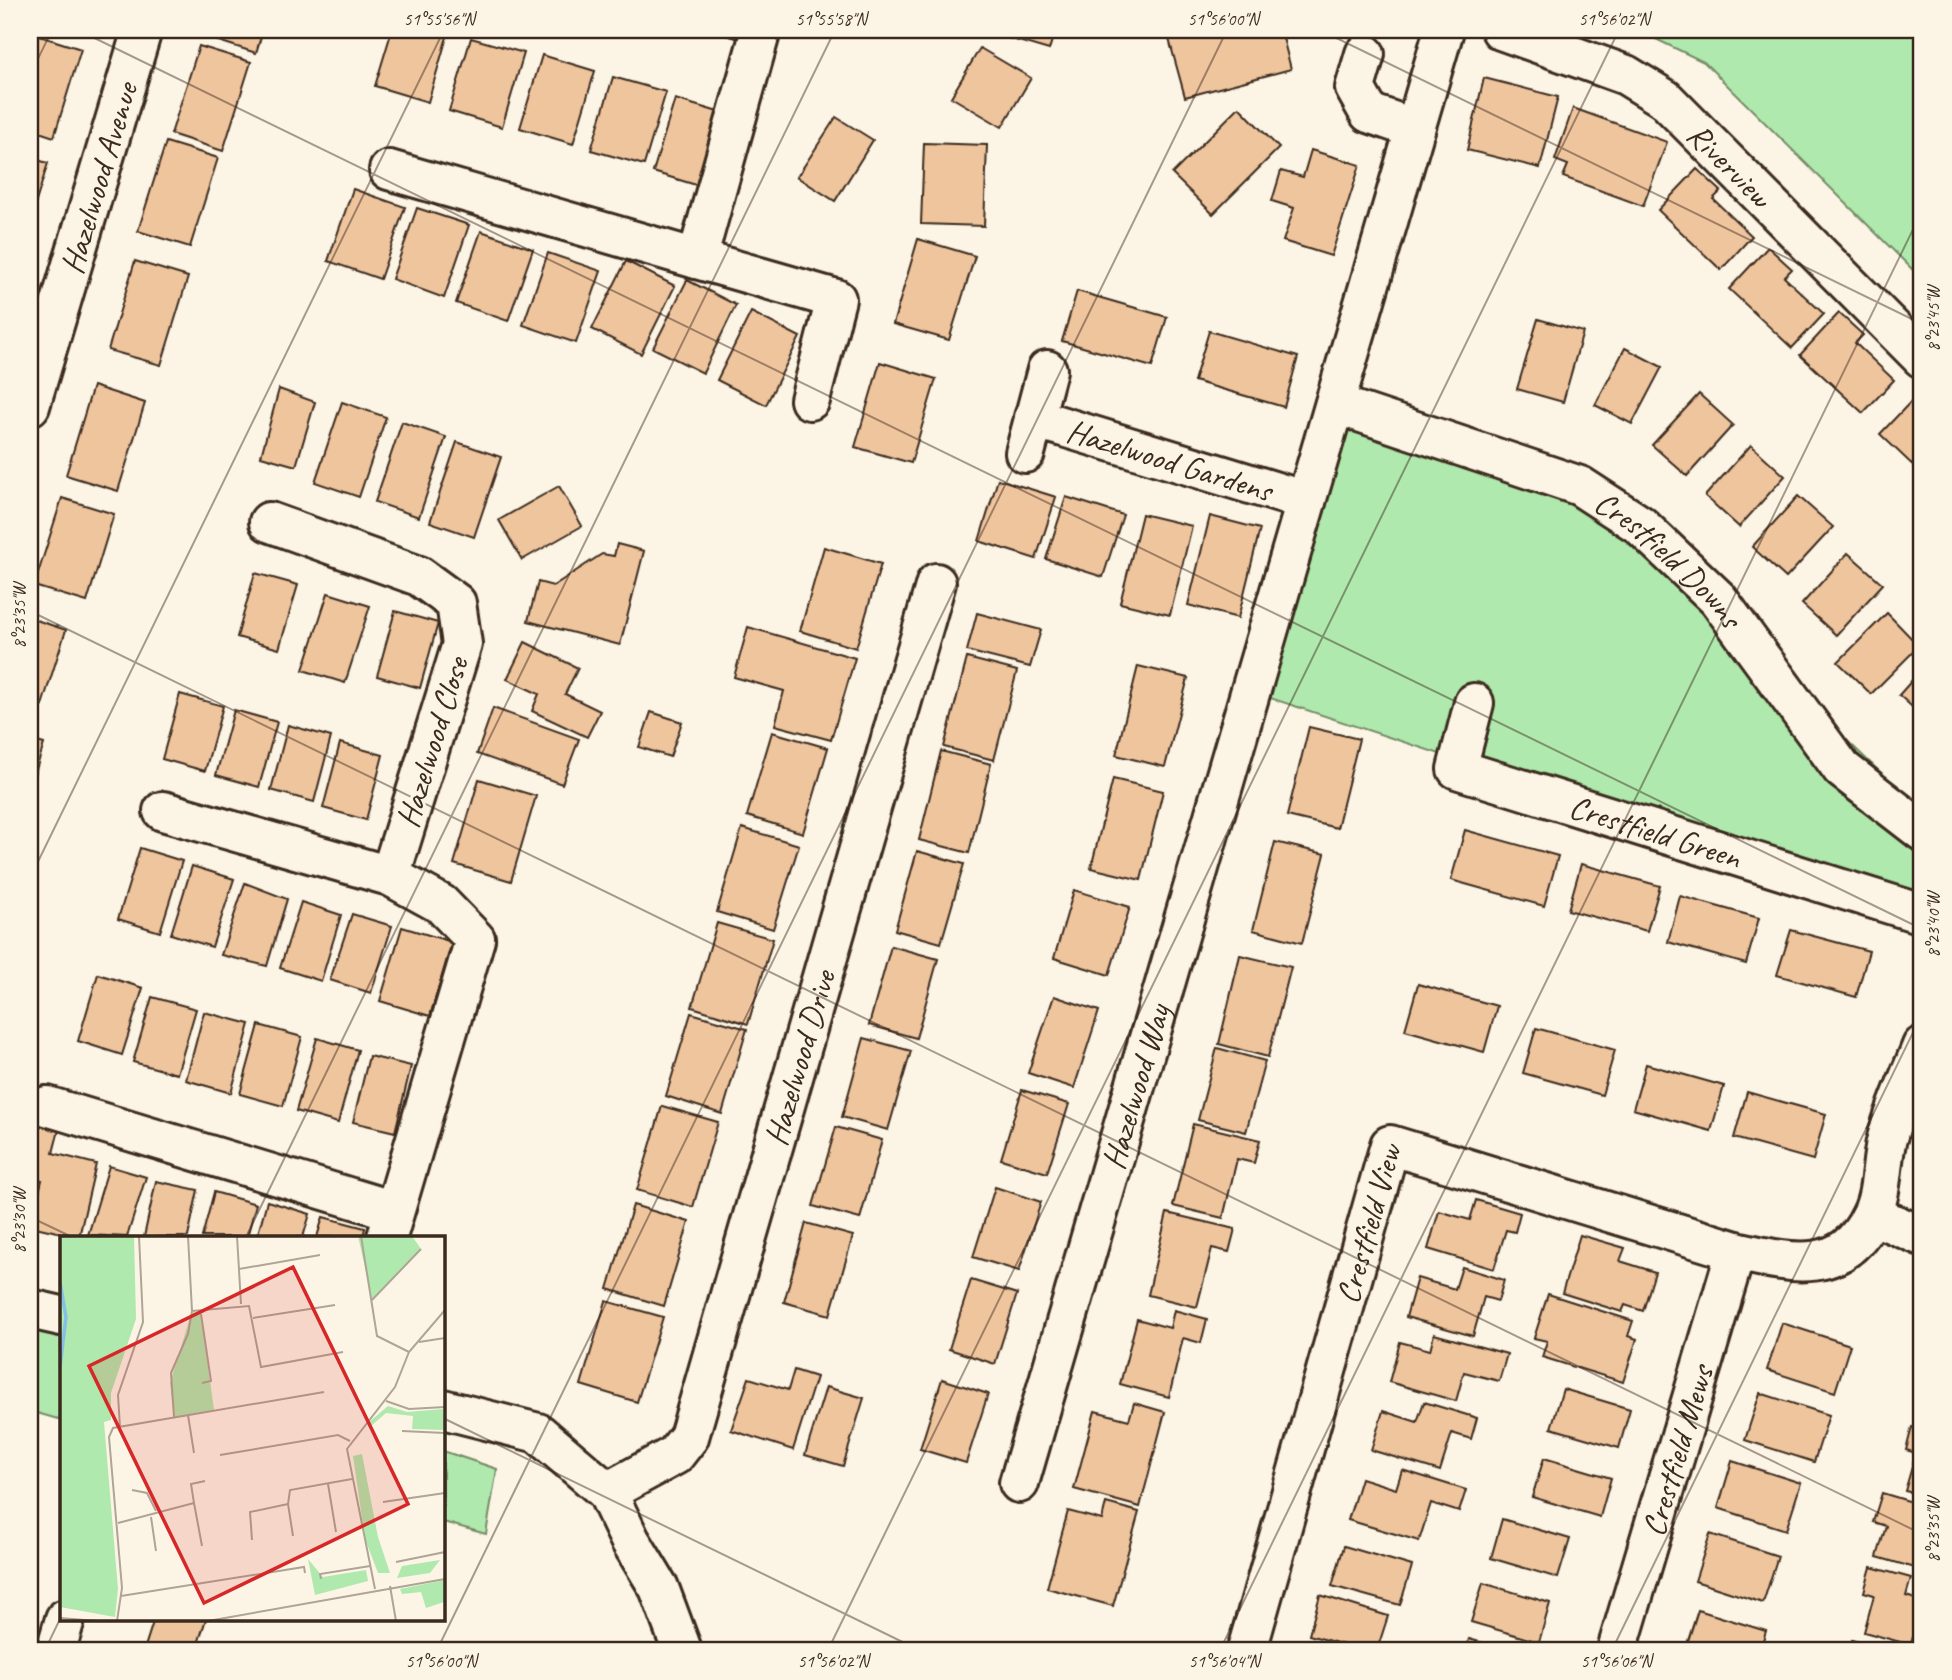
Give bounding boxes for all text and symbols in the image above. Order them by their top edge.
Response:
text: 51°55'56"N [404,8,478,30]
text: 51°55'58"N [796,8,870,30]
text: 51°56'00"N [1188,8,1262,30]
text: 51°56'02"N [1579,8,1653,30]
street label: Hazelwood Avenue [51,76,148,279]
street label: Riverview [1678,114,1782,219]
text: 8°23'45"W [1922,284,1944,351]
street label: Hazelwood Gardens [1062,409,1280,512]
street label: Crestfield Downs [1587,481,1753,638]
text: 8°23'35"W [8,581,30,648]
street label: Hazelwood Close [386,650,478,832]
street label: Crestfield Green [1564,785,1747,879]
text: 8°23'40"W [1922,890,1944,957]
street label: Hazelwood Drive [754,964,845,1150]
street label: Hazelwood Way [1092,997,1181,1174]
street label: Crestfield View [1326,1137,1412,1308]
text: 8°23'30"W [8,1186,30,1253]
inset map [60,1236,444,1620]
street label: Crestfield Mews [1632,1358,1723,1541]
text: 8°23'35"W [1922,1495,1944,1562]
text: 51°56'00"N [406,1650,480,1672]
text: 51°56'02"N [798,1650,872,1672]
text: 51°56'04"N [1189,1650,1263,1672]
text: 51°56'06"N [1581,1650,1655,1672]

